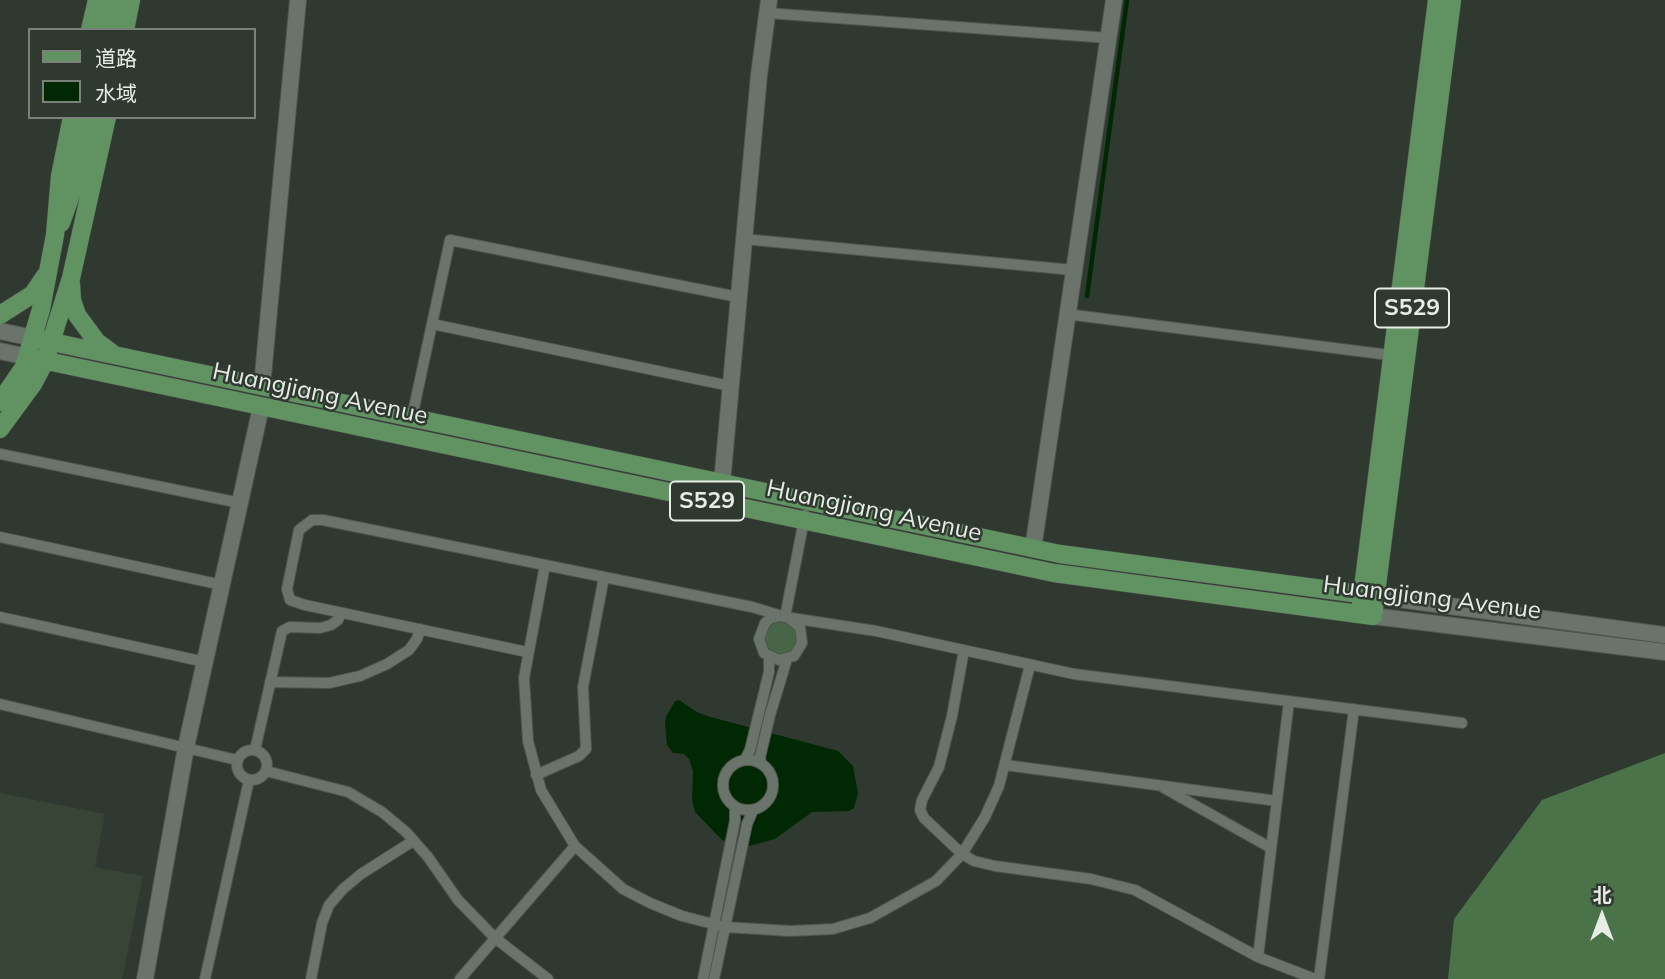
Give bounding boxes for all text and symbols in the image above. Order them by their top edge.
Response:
legend [28,28,256,119]
text: 道路 [95,45,137,71]
text: 水域 [95,80,137,106]
road number: S529 [1375,288,1449,328]
street label: Huangjiang Avenue [210,357,430,431]
street label: Huangjiang Avenue [764,474,984,548]
road number: S529 [670,481,744,520]
street label: Huangjiang Avenue [1321,570,1543,626]
north arrow [1567,881,1637,951]
text: 北 [1592,883,1612,907]

